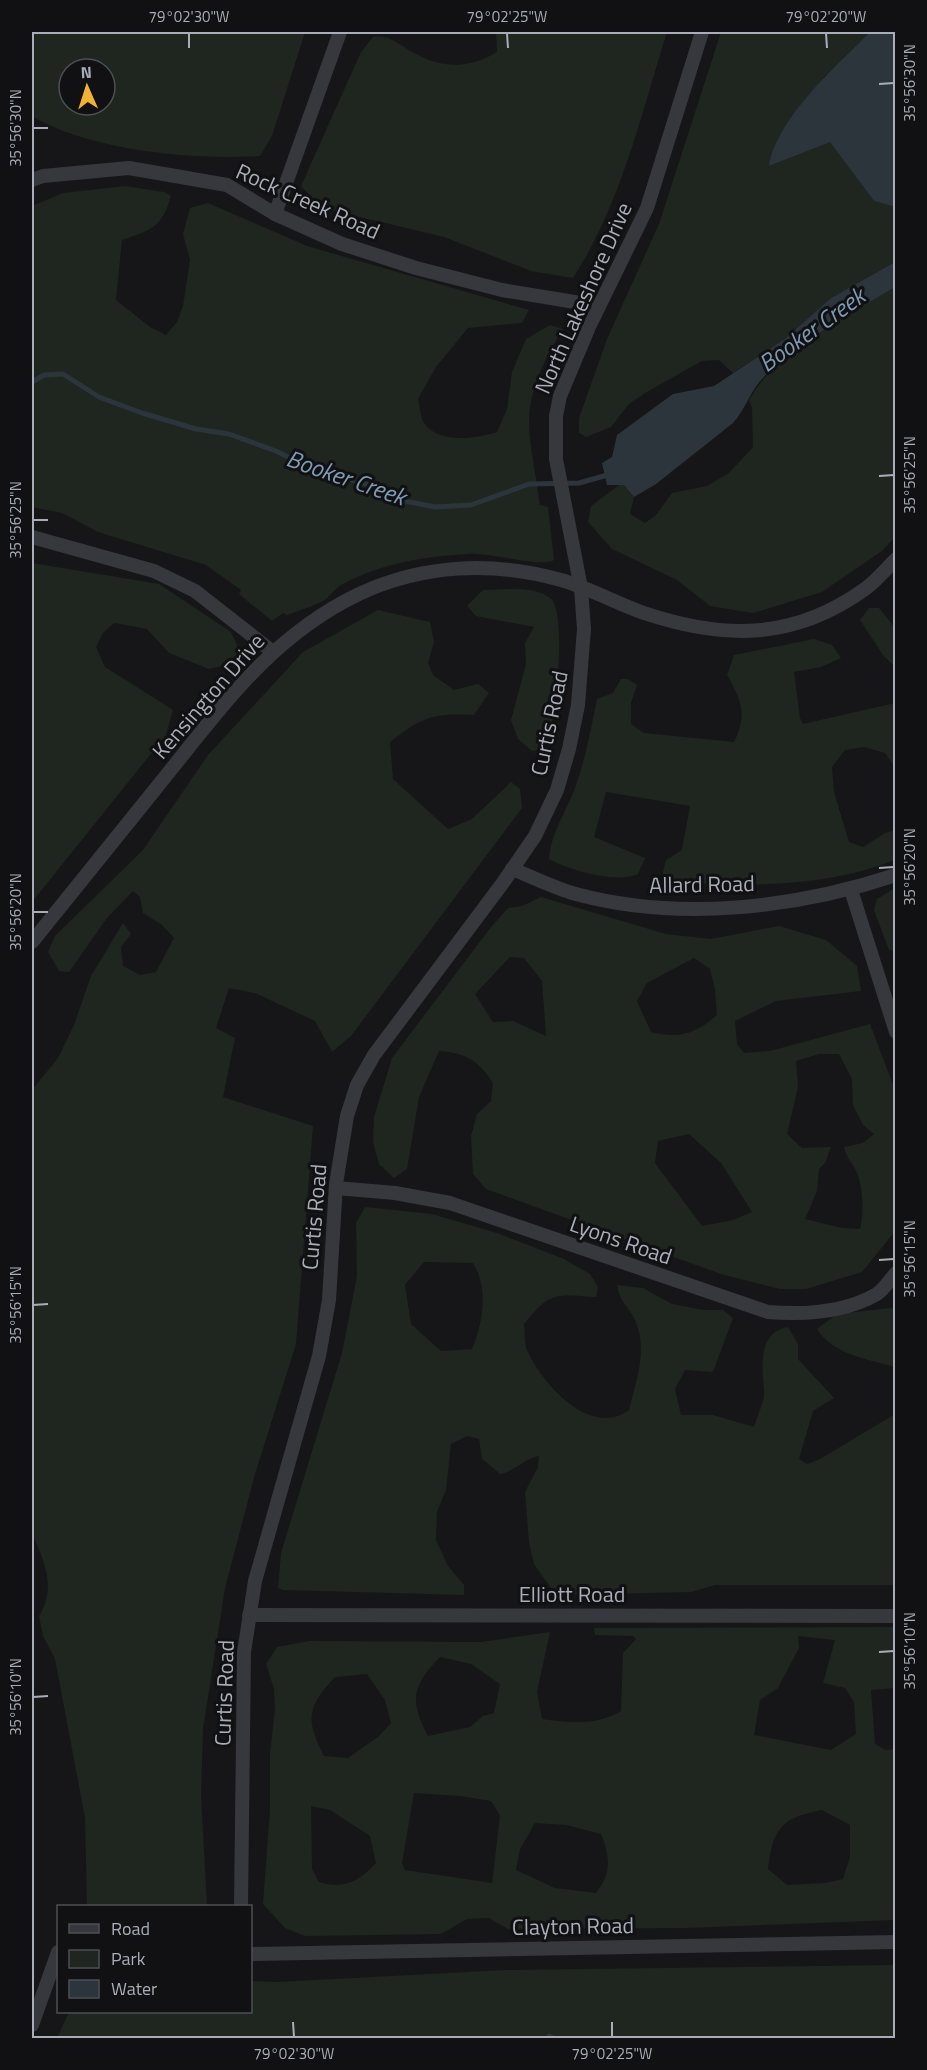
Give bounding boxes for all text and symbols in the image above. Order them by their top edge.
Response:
text: 79°02'30"W [149,5,229,28]
text: 79°02'25"W [467,5,547,28]
text: 79°02'20"W [786,5,866,28]
text: 35°56'30"N [898,44,921,122]
north arrow [57,57,117,117]
text: N [80,60,92,84]
text: 35°56'30"N [4,89,27,167]
street label: Rock Creek Road [231,154,385,248]
street label: North Lakeshore Drive [525,197,641,399]
water label: Booker Creek [751,276,875,380]
text: 35°56'25"N [898,436,921,514]
water label: Booker Creek [282,440,414,515]
text: 35°56'25"N [4,481,27,559]
street label: Kensington Drive [144,625,272,767]
street label: Curtis Road [521,667,577,779]
text: 35°56'20"N [898,828,921,906]
street label: Allard Road [649,866,755,902]
text: 35°56'20"N [4,873,27,951]
street label: Curtis Road [292,1163,336,1271]
street label: Lyons Road [565,1207,677,1273]
text: 35°56'15"N [898,1220,921,1298]
text: 35°56'15"N [4,1266,27,1344]
street label: Elliott Road [519,1577,625,1611]
text: 35°56'10"N [898,1612,921,1690]
street label: Curtis Road [205,1639,243,1747]
text: 35°56'10"N [4,1658,27,1736]
legend [57,1905,252,2013]
street label: Clayton Road [512,1908,634,1944]
text: Road [111,1915,150,1942]
text: Park [111,1945,146,1972]
text: Water [111,1975,157,2002]
text: 79°02'30"W [254,2042,334,2065]
text: 79°02'25"W [572,2042,652,2065]

